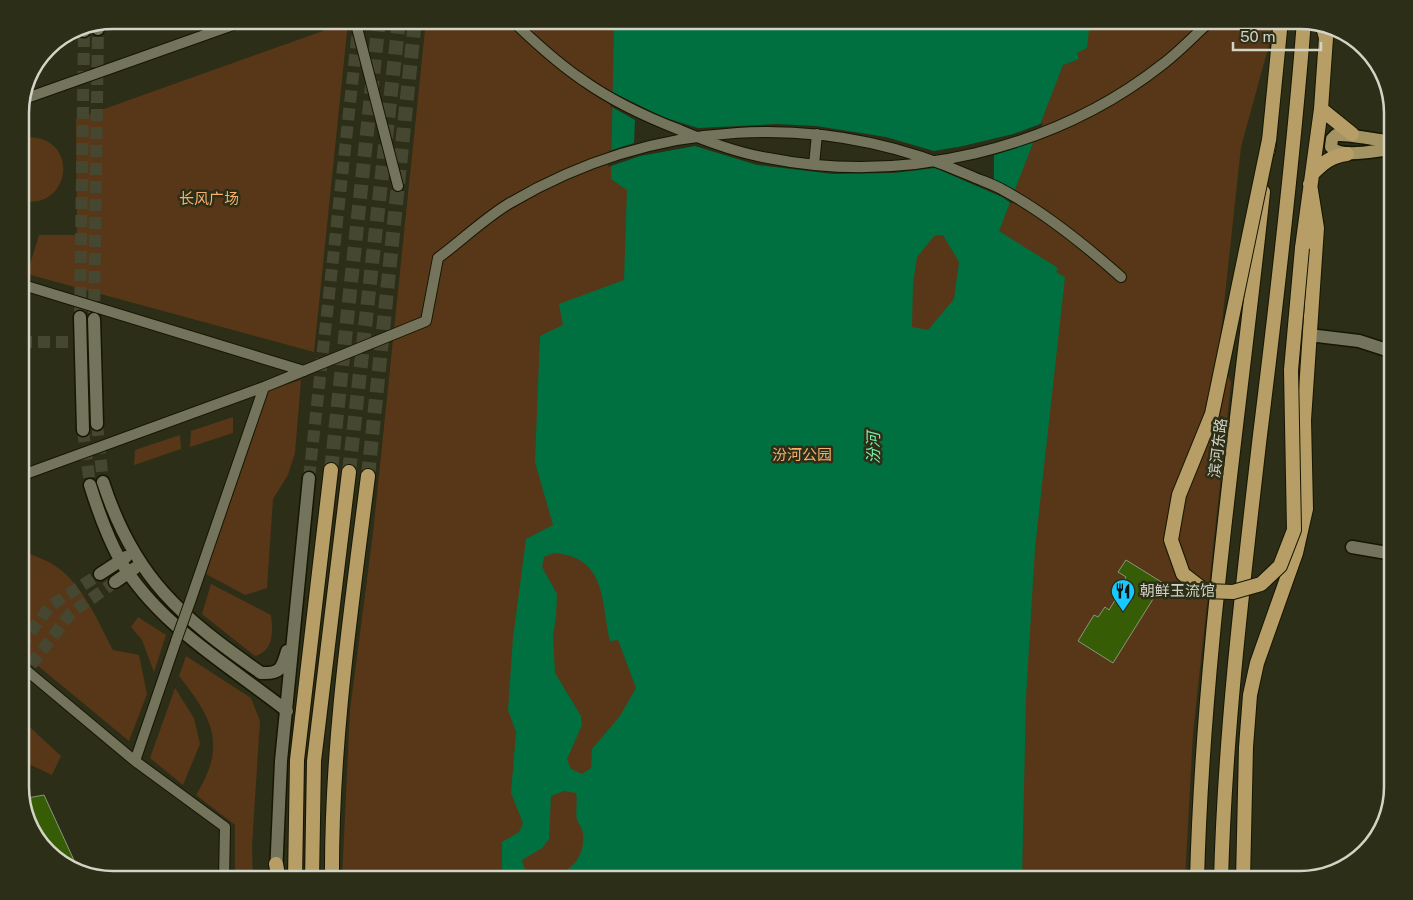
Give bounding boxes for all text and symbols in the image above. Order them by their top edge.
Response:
scale bar [1233,20,1320,52]
text: 50 m [1240,28,1275,45]
park label: 长风广场 [179,190,239,207]
street label: 滨河东路 [1205,417,1230,479]
water label: 汾河 [864,429,883,464]
park label: 汾河公园 [772,446,832,463]
restaurant icon: 朝鲜玉流馆 [1110,578,1136,612]
place label: 朝鲜玉流馆 [1140,582,1215,599]

